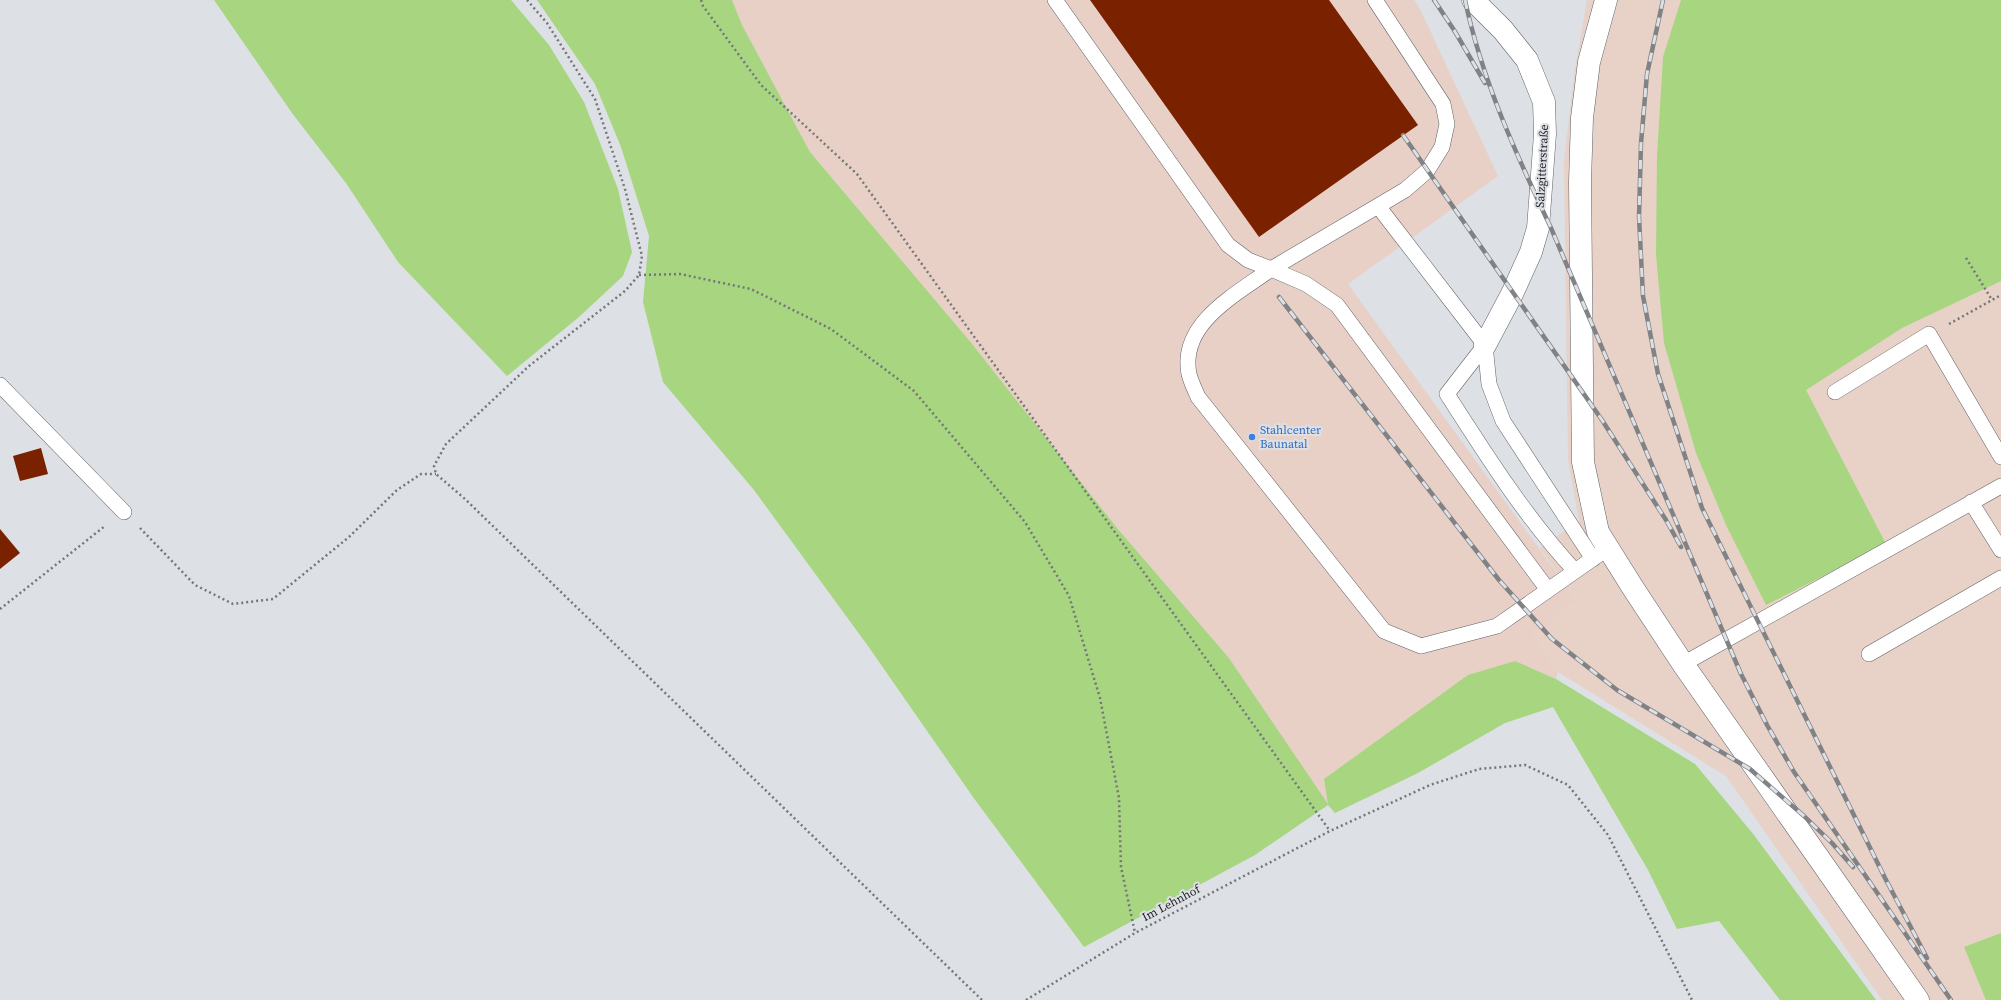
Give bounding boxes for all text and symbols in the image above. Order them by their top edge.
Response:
street label: Salzgitterstraße [1532,124,1552,208]
place label: Stahlcenter Baunatal [1260,422,1321,452]
marker: Stahlcenter Baunatal [1247,432,1257,442]
street label: Im Lehnhof [1139,880,1204,925]

